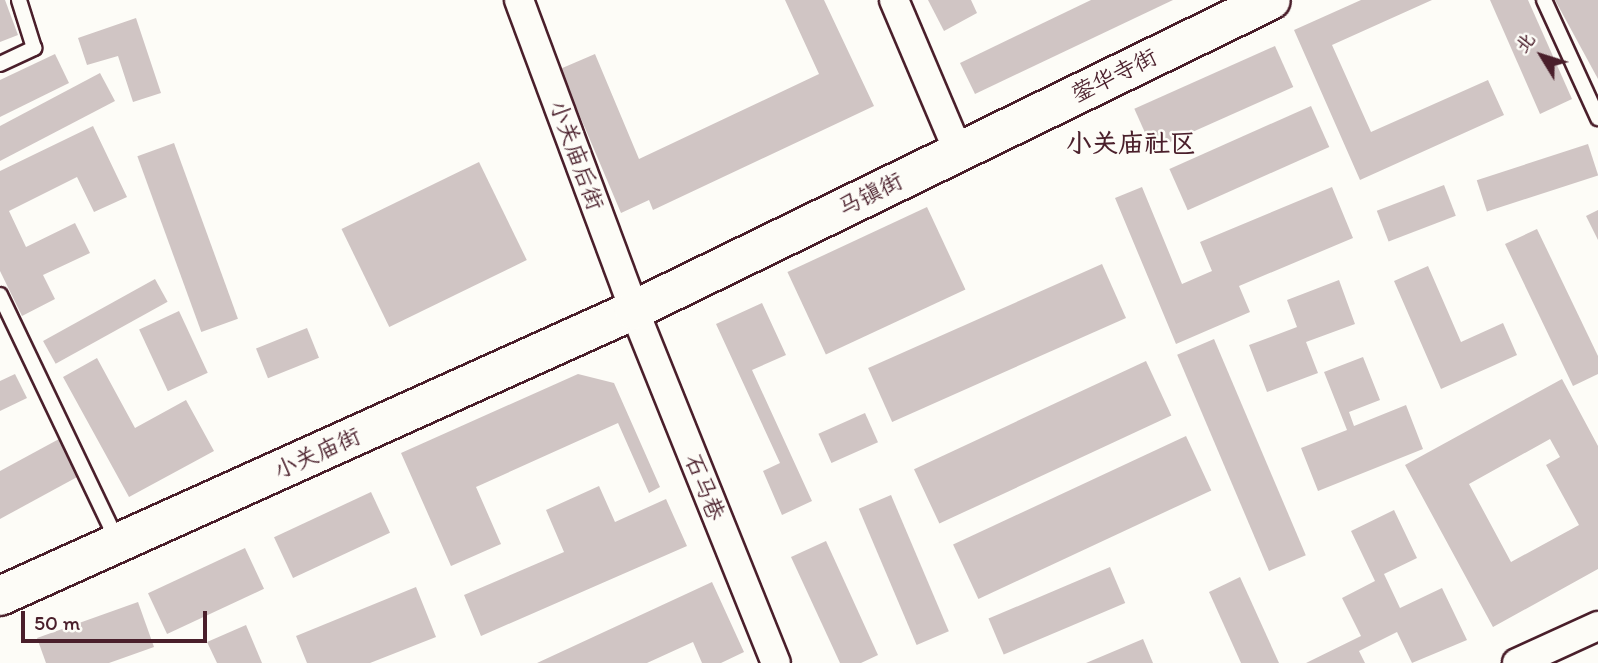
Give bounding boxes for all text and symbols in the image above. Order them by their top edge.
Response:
north arrow [1507,21,1577,91]
text: 北 [1510,28,1540,57]
street label: 蓥华寺街 [1067,42,1161,108]
street label: 小关庙后街 [544,96,610,214]
district label: 小关庙社区 [1066,128,1196,160]
street label: 马镇街 [833,166,907,222]
street label: 小关庙街 [269,422,365,484]
street label: 石马巷 [679,450,731,524]
scale bar [24,596,210,640]
text: 50 m [34,610,80,635]

